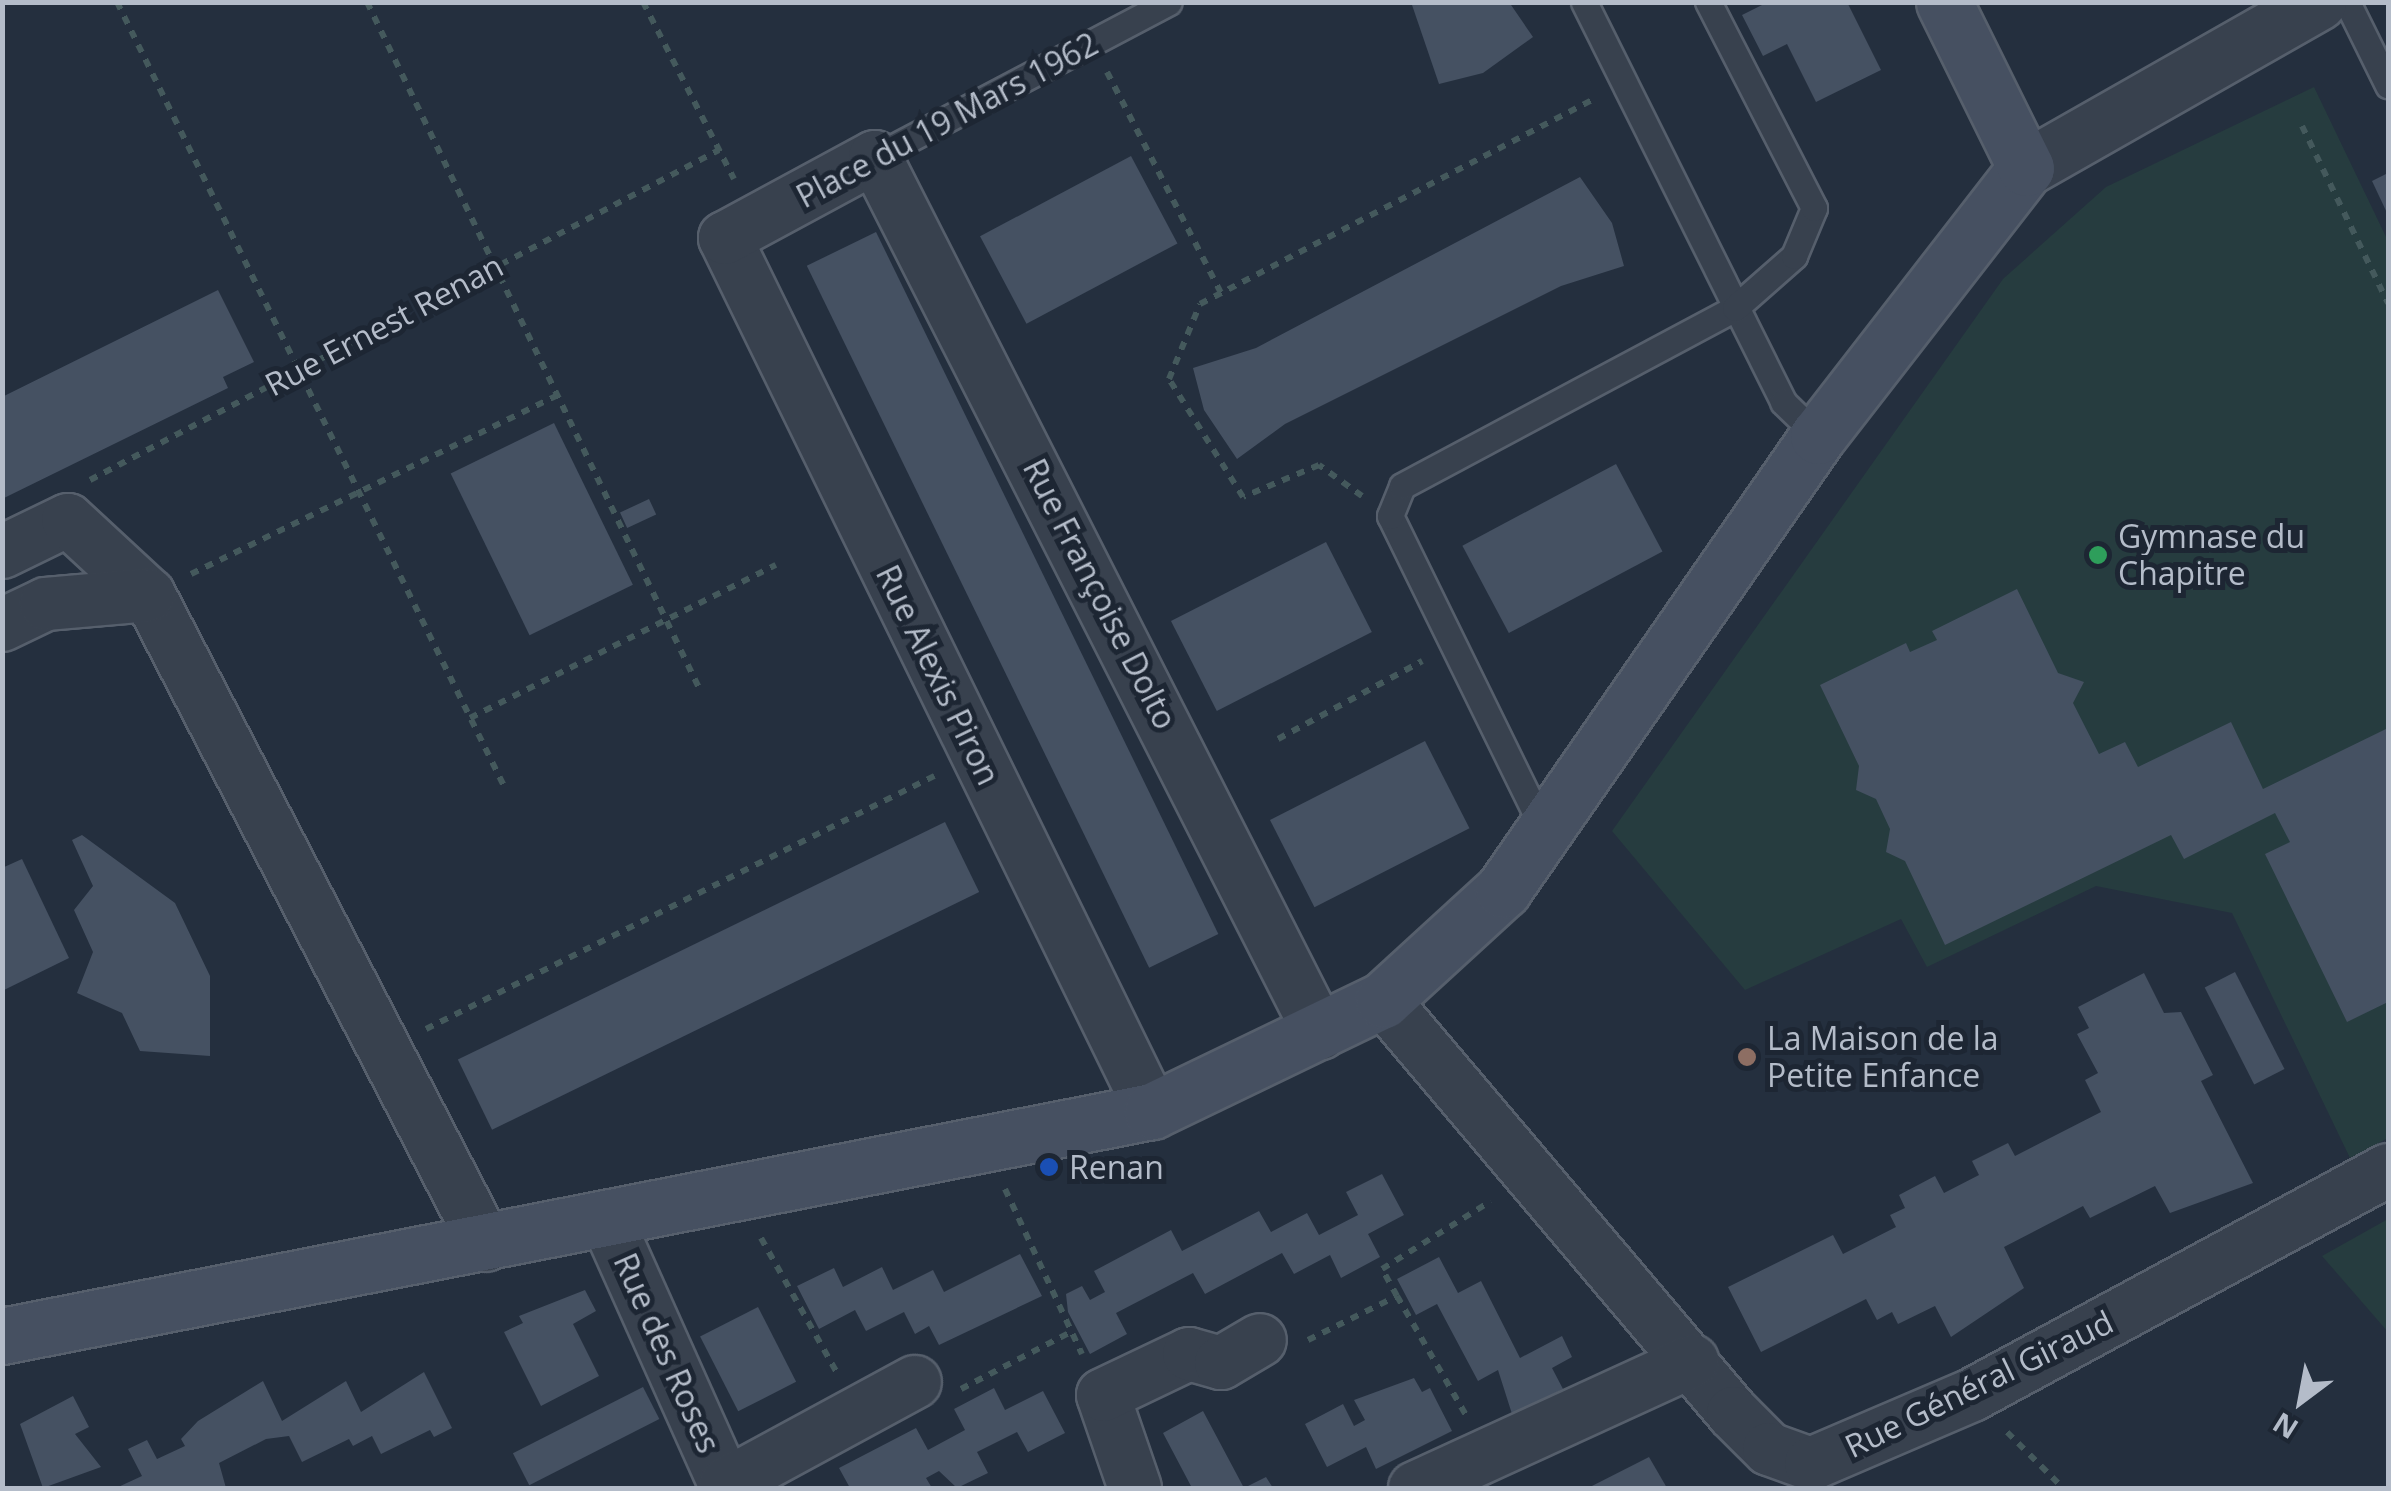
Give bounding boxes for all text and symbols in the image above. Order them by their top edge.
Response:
street label: Place du 19 Mars 1962 [790,24,1104,216]
street label: Rue Ernest Renan [259,246,509,404]
street label: Rue Françoise Dolto [1015,453,1185,735]
place label: Gymnase du Chapitre [2118,518,2305,593]
marker: Gymnase du Chapitre [2087,544,2109,566]
street label: Rue Alexis Piron [868,559,1008,791]
place label: La Maison de la Petite Enfance [1767,1020,1999,1095]
marker: La Maison de la Petite Enfance [1736,1046,1758,1068]
place label: Renan [1069,1148,1164,1186]
marker: Renan [1038,1156,1060,1178]
street label: Rue des Roses [606,1247,728,1459]
street label: Rue Général Giraud [1839,1302,2119,1466]
north arrow [2251,1351,2351,1451]
text: N [2265,1404,2305,1449]

